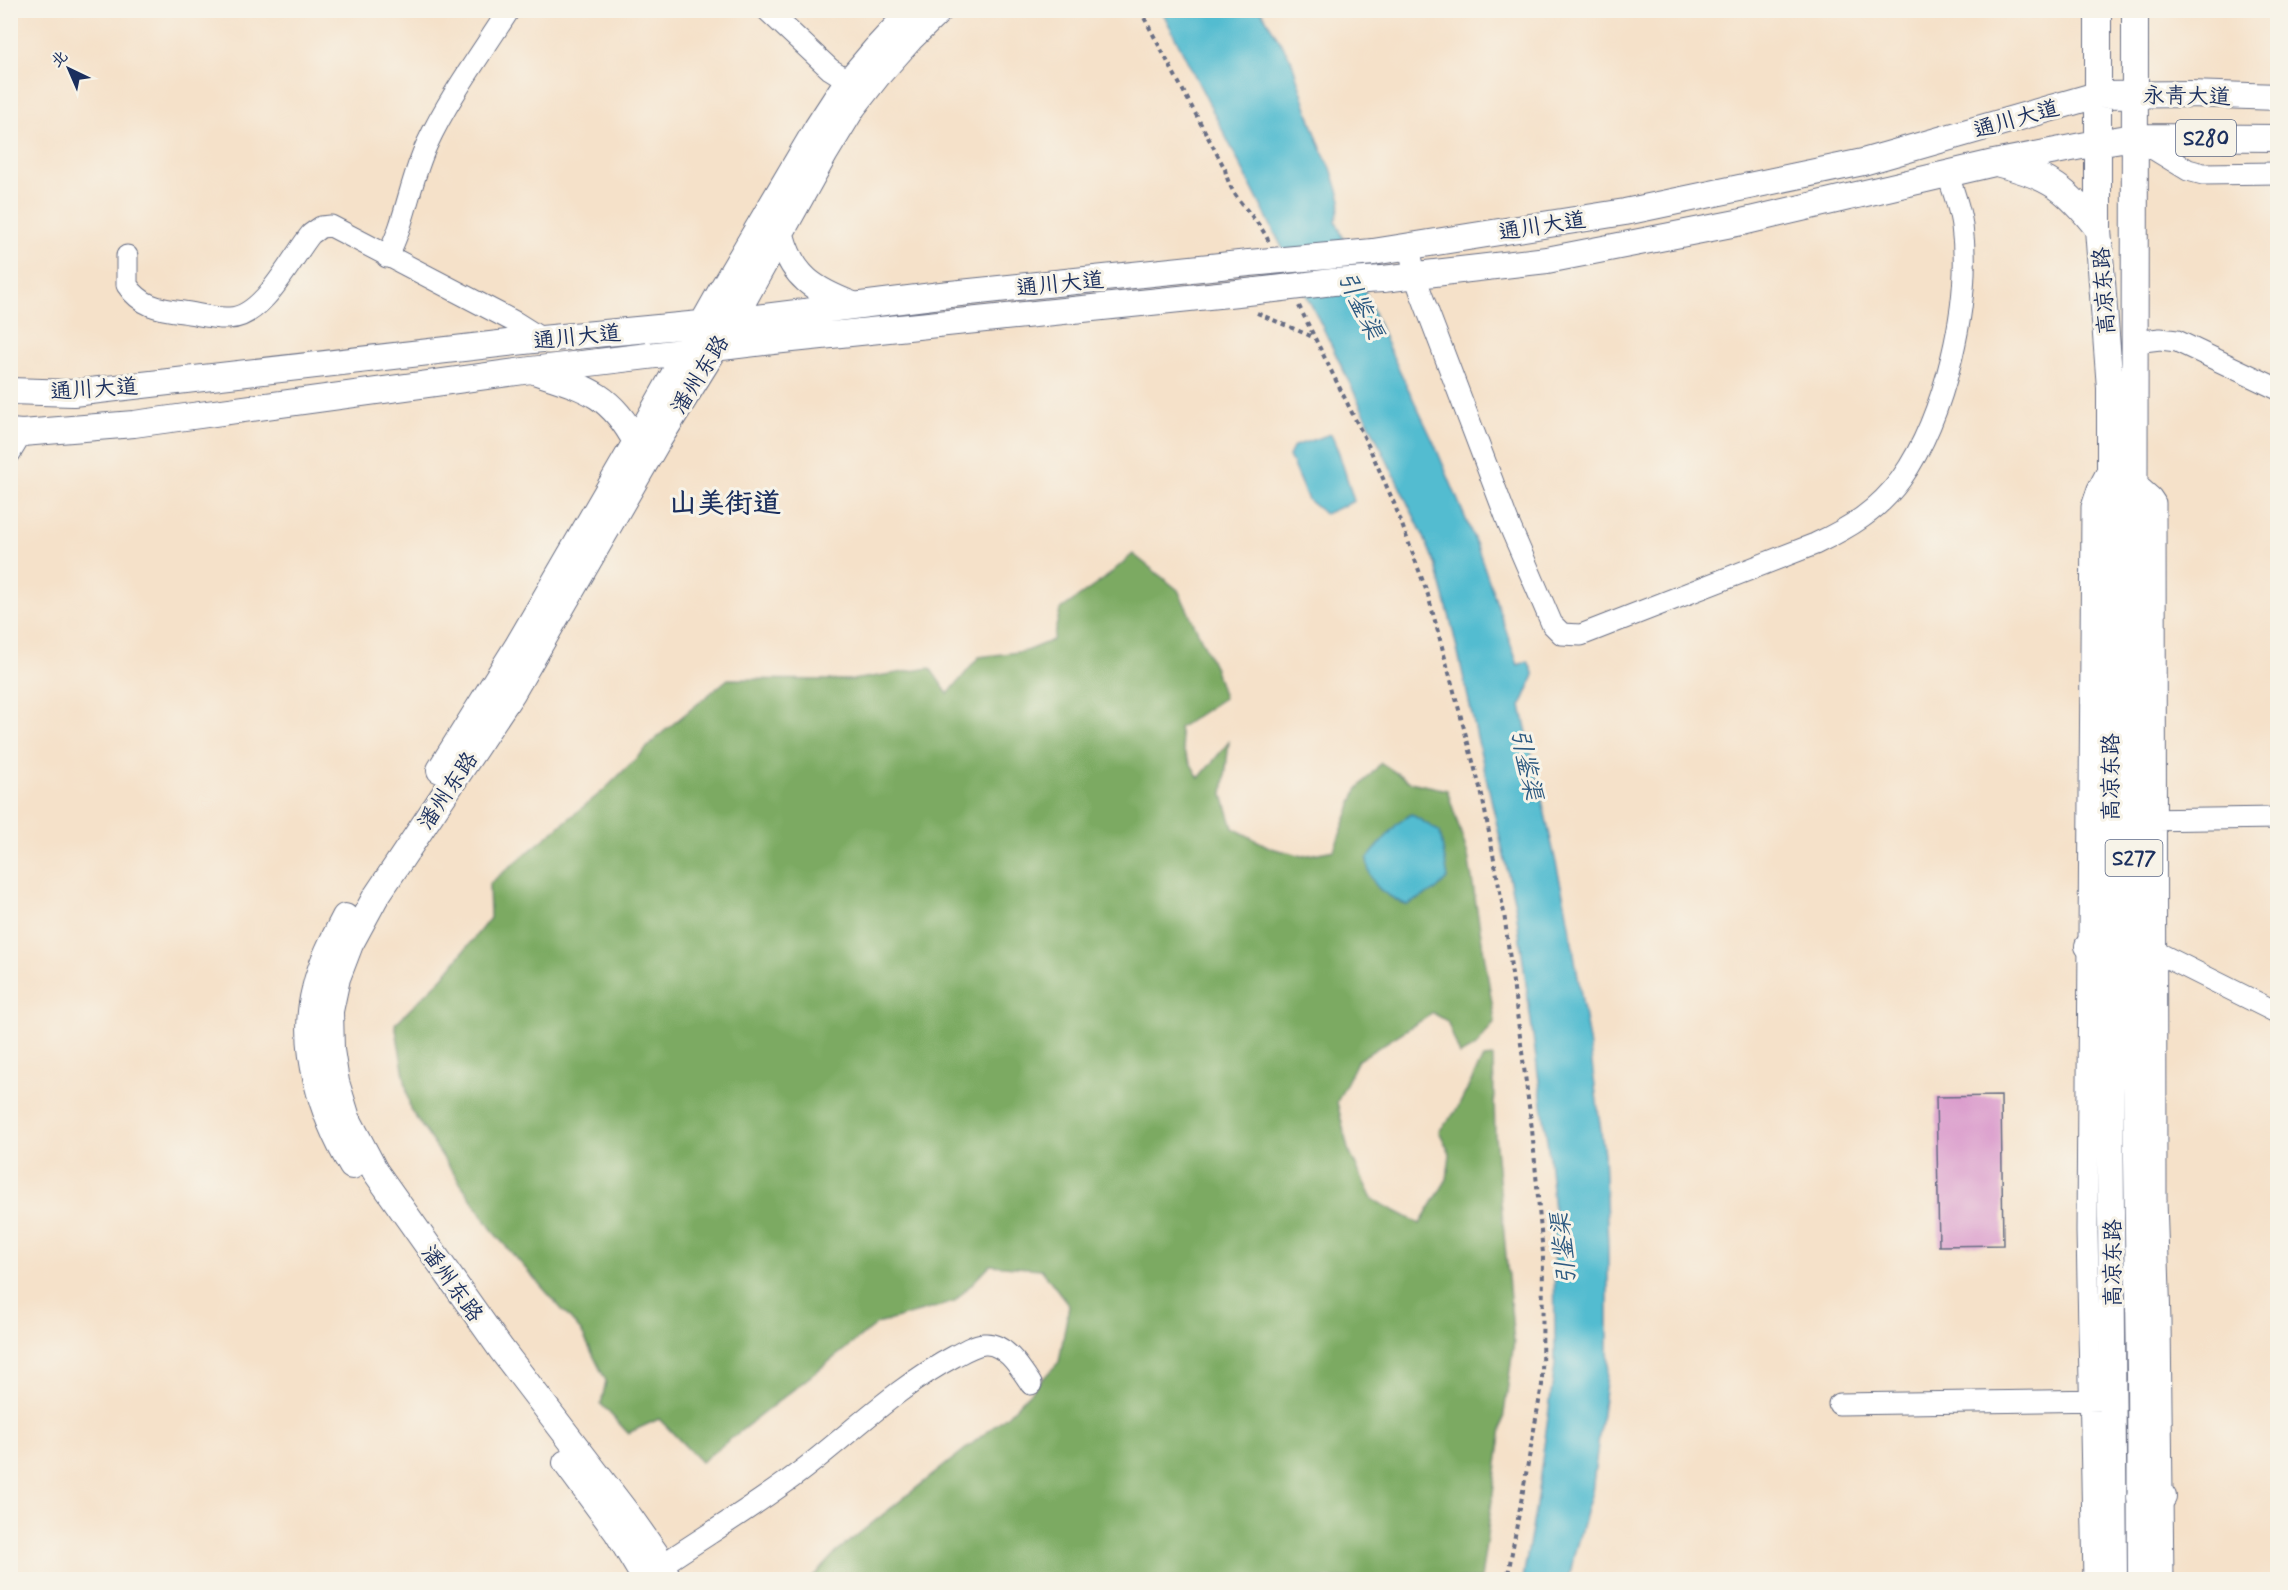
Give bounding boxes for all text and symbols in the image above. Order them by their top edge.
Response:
north arrow [39,39,99,99]
text: 北 [47,46,73,72]
street label: 永青大道 [2143,82,2231,112]
street label: 通川大道 [1970,94,2063,146]
road number: S280 [2176,120,2236,156]
street label: 通川大道 [1497,206,1588,248]
street label: 高凉东路 [2088,246,2122,336]
street label: 通川大道 [1015,266,1105,304]
water label: 引鉴渠 [1330,267,1390,347]
street label: 通川大道 [532,319,622,357]
street label: 潘州东路 [666,330,736,420]
street label: 通川大道 [49,373,139,407]
district label: 山美街道 [669,486,781,523]
water label: 引鉴渠 [1503,726,1549,805]
street label: 高凉东路 [2098,733,2126,821]
street label: 潘州东路 [412,747,485,835]
road number: S277 [2106,840,2162,876]
water label: 引鉴渠 [1545,1209,1584,1286]
street label: 高凉东路 [2100,1219,2128,1307]
street label: 潘州东路 [414,1240,489,1328]

